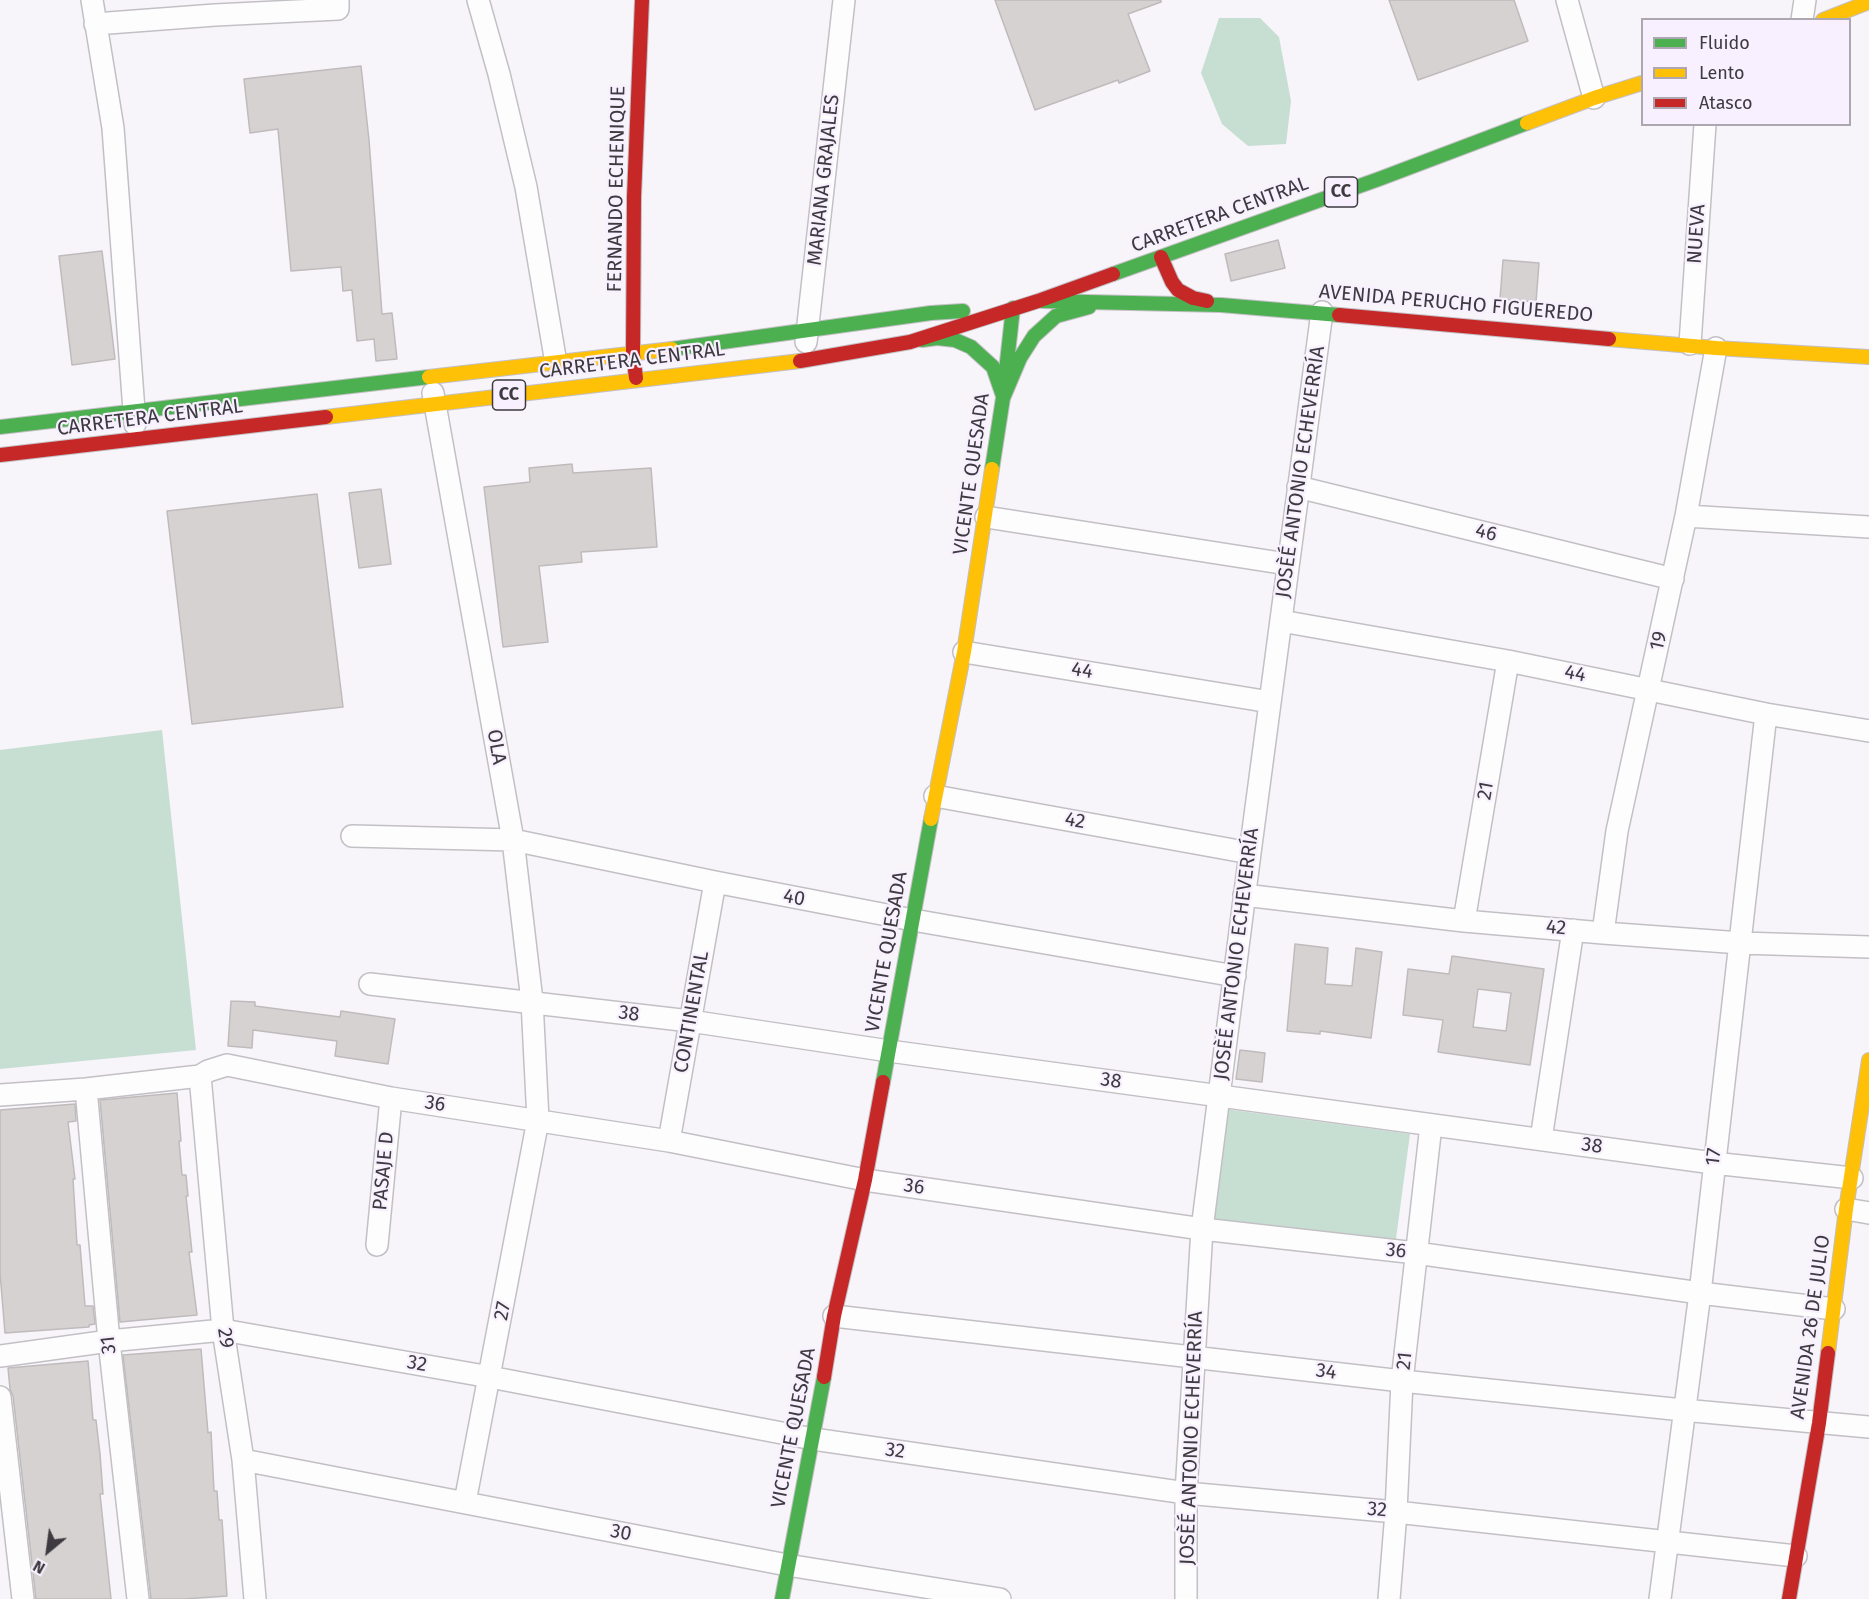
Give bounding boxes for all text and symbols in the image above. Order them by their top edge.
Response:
legend [1641,18,1851,126]
text: Fluido [1699,32,1750,54]
text: Lento [1699,62,1745,84]
street label: FERNANDO ECHENIQUE [603,85,631,293]
text: Atasco [1699,92,1752,114]
street label: MARIANA GRAJALES [803,93,845,267]
street label: CARRETERA CENTRAL [1128,172,1312,258]
road number: CC [1324,177,1358,207]
street label: NUEVA [1683,203,1711,265]
street label: AVENIDA PERUCHO FIGUEREDO [1318,280,1594,328]
street label: CARRETERA CENTRAL [538,338,726,384]
street label: JOSÈÉ ANTONIO ECHEVERRÍA [1271,344,1331,600]
road number: CC [492,380,526,410]
street label: VICENTE QUESADA [949,392,995,556]
street label: CARRETERA CENTRAL [56,395,244,441]
street label: 46 [1473,519,1499,547]
street label: 19 [1645,629,1673,653]
street label: 44 [1070,657,1094,685]
street label: 44 [1562,660,1588,688]
street label: OLA [481,728,511,766]
street label: 21 [1473,780,1499,802]
street label: 42 [1063,807,1087,835]
street label: JOSÈÉ ANTONIO ECHEVERRÍA [1210,826,1264,1082]
street label: VICENTE QUESADA [861,870,913,1034]
street label: 40 [781,884,807,912]
street label: 42 [1545,915,1567,941]
street label: CONTINENTAL [669,949,715,1075]
street label: 38 [617,1001,641,1027]
street label: 38 [1099,1068,1123,1094]
street label: 36 [423,1091,447,1117]
street label: PASAJE D [369,1131,399,1211]
street label: 38 [1580,1133,1604,1159]
street label: 17 [1701,1147,1727,1167]
street label: 36 [902,1174,926,1200]
street label: AVENIDA 26 DE JULIO [1786,1233,1836,1421]
street label: 36 [1384,1238,1408,1264]
street label: 27 [489,1300,517,1322]
street label: JOSÈÉ ANTONIO ECHEVERRÍA [1176,1311,1208,1565]
street label: 29 [212,1326,238,1350]
street label: 31 [96,1335,122,1355]
street label: VICENTE QUESADA [767,1346,821,1510]
street label: 32 [405,1350,429,1378]
street label: 21 [1392,1351,1418,1371]
street label: 34 [1314,1359,1338,1385]
street label: 32 [884,1438,906,1464]
street label: 32 [1366,1497,1388,1523]
street label: 30 [608,1519,634,1547]
north arrow [18,1521,78,1581]
text: N [30,1556,48,1578]

